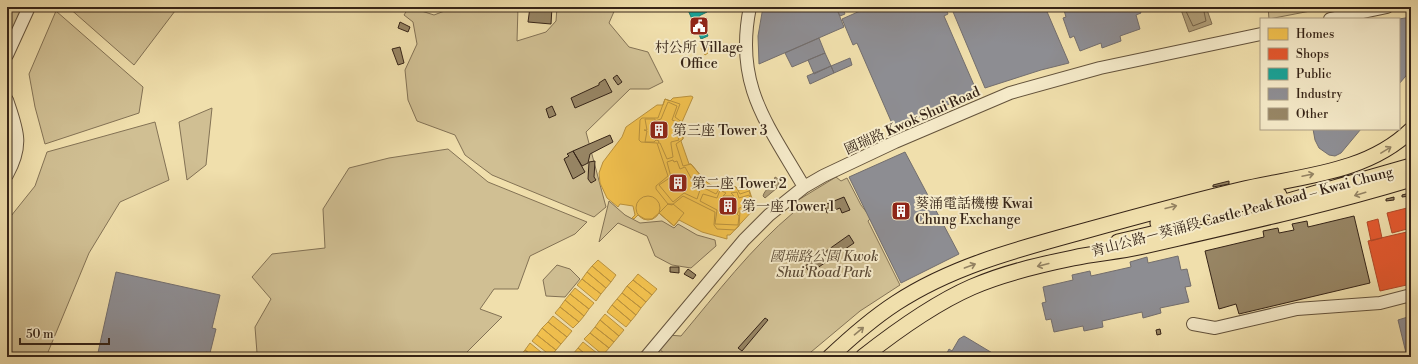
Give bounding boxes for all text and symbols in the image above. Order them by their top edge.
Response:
public building icon: 村公所 Village Office [688,15,710,37]
legend [1260,18,1400,130]
text: Homes [1296,27,1334,42]
place label: 村公所 Village Office [655,39,743,73]
text: Shops [1296,47,1329,62]
text: Public [1296,67,1332,82]
street label: 國瑞路 Kwok Shui Road [842,83,983,159]
text: Industry [1296,87,1343,102]
text: Other [1296,107,1328,122]
building icon: 第三座 Tower 3 [648,119,670,141]
place label: 第三座 Tower 3 [673,122,768,140]
one-way arrow [1380,146,1391,154]
street label: 青山公路－葵涌段 Castle Peak Road – Kwai Chung [1089,163,1396,261]
one-way arrow [1301,171,1314,179]
building icon: 第二座 Tower 2 [667,172,689,194]
place label: 第二座 Tower 2 [692,175,787,193]
one-way arrow [1354,191,1367,198]
building icon: 第一座 Tower 1 [717,195,739,217]
place label: 葵涌電話機樓 Kwai Chung Exchange [915,195,1034,229]
place label: 第一座 Tower 1 [742,198,835,216]
building icon: 葵涌電話機樓 Kwai Chung Exchange [890,200,912,222]
one-way arrow [1164,203,1177,210]
park label: 國瑞路公園 Kwok Shui Road Park [770,248,878,282]
one-way arrow [964,261,976,269]
one-way arrow [1037,262,1050,270]
scale bar [20,320,109,346]
text: 50 m [26,327,54,342]
one-way arrow [854,327,864,336]

